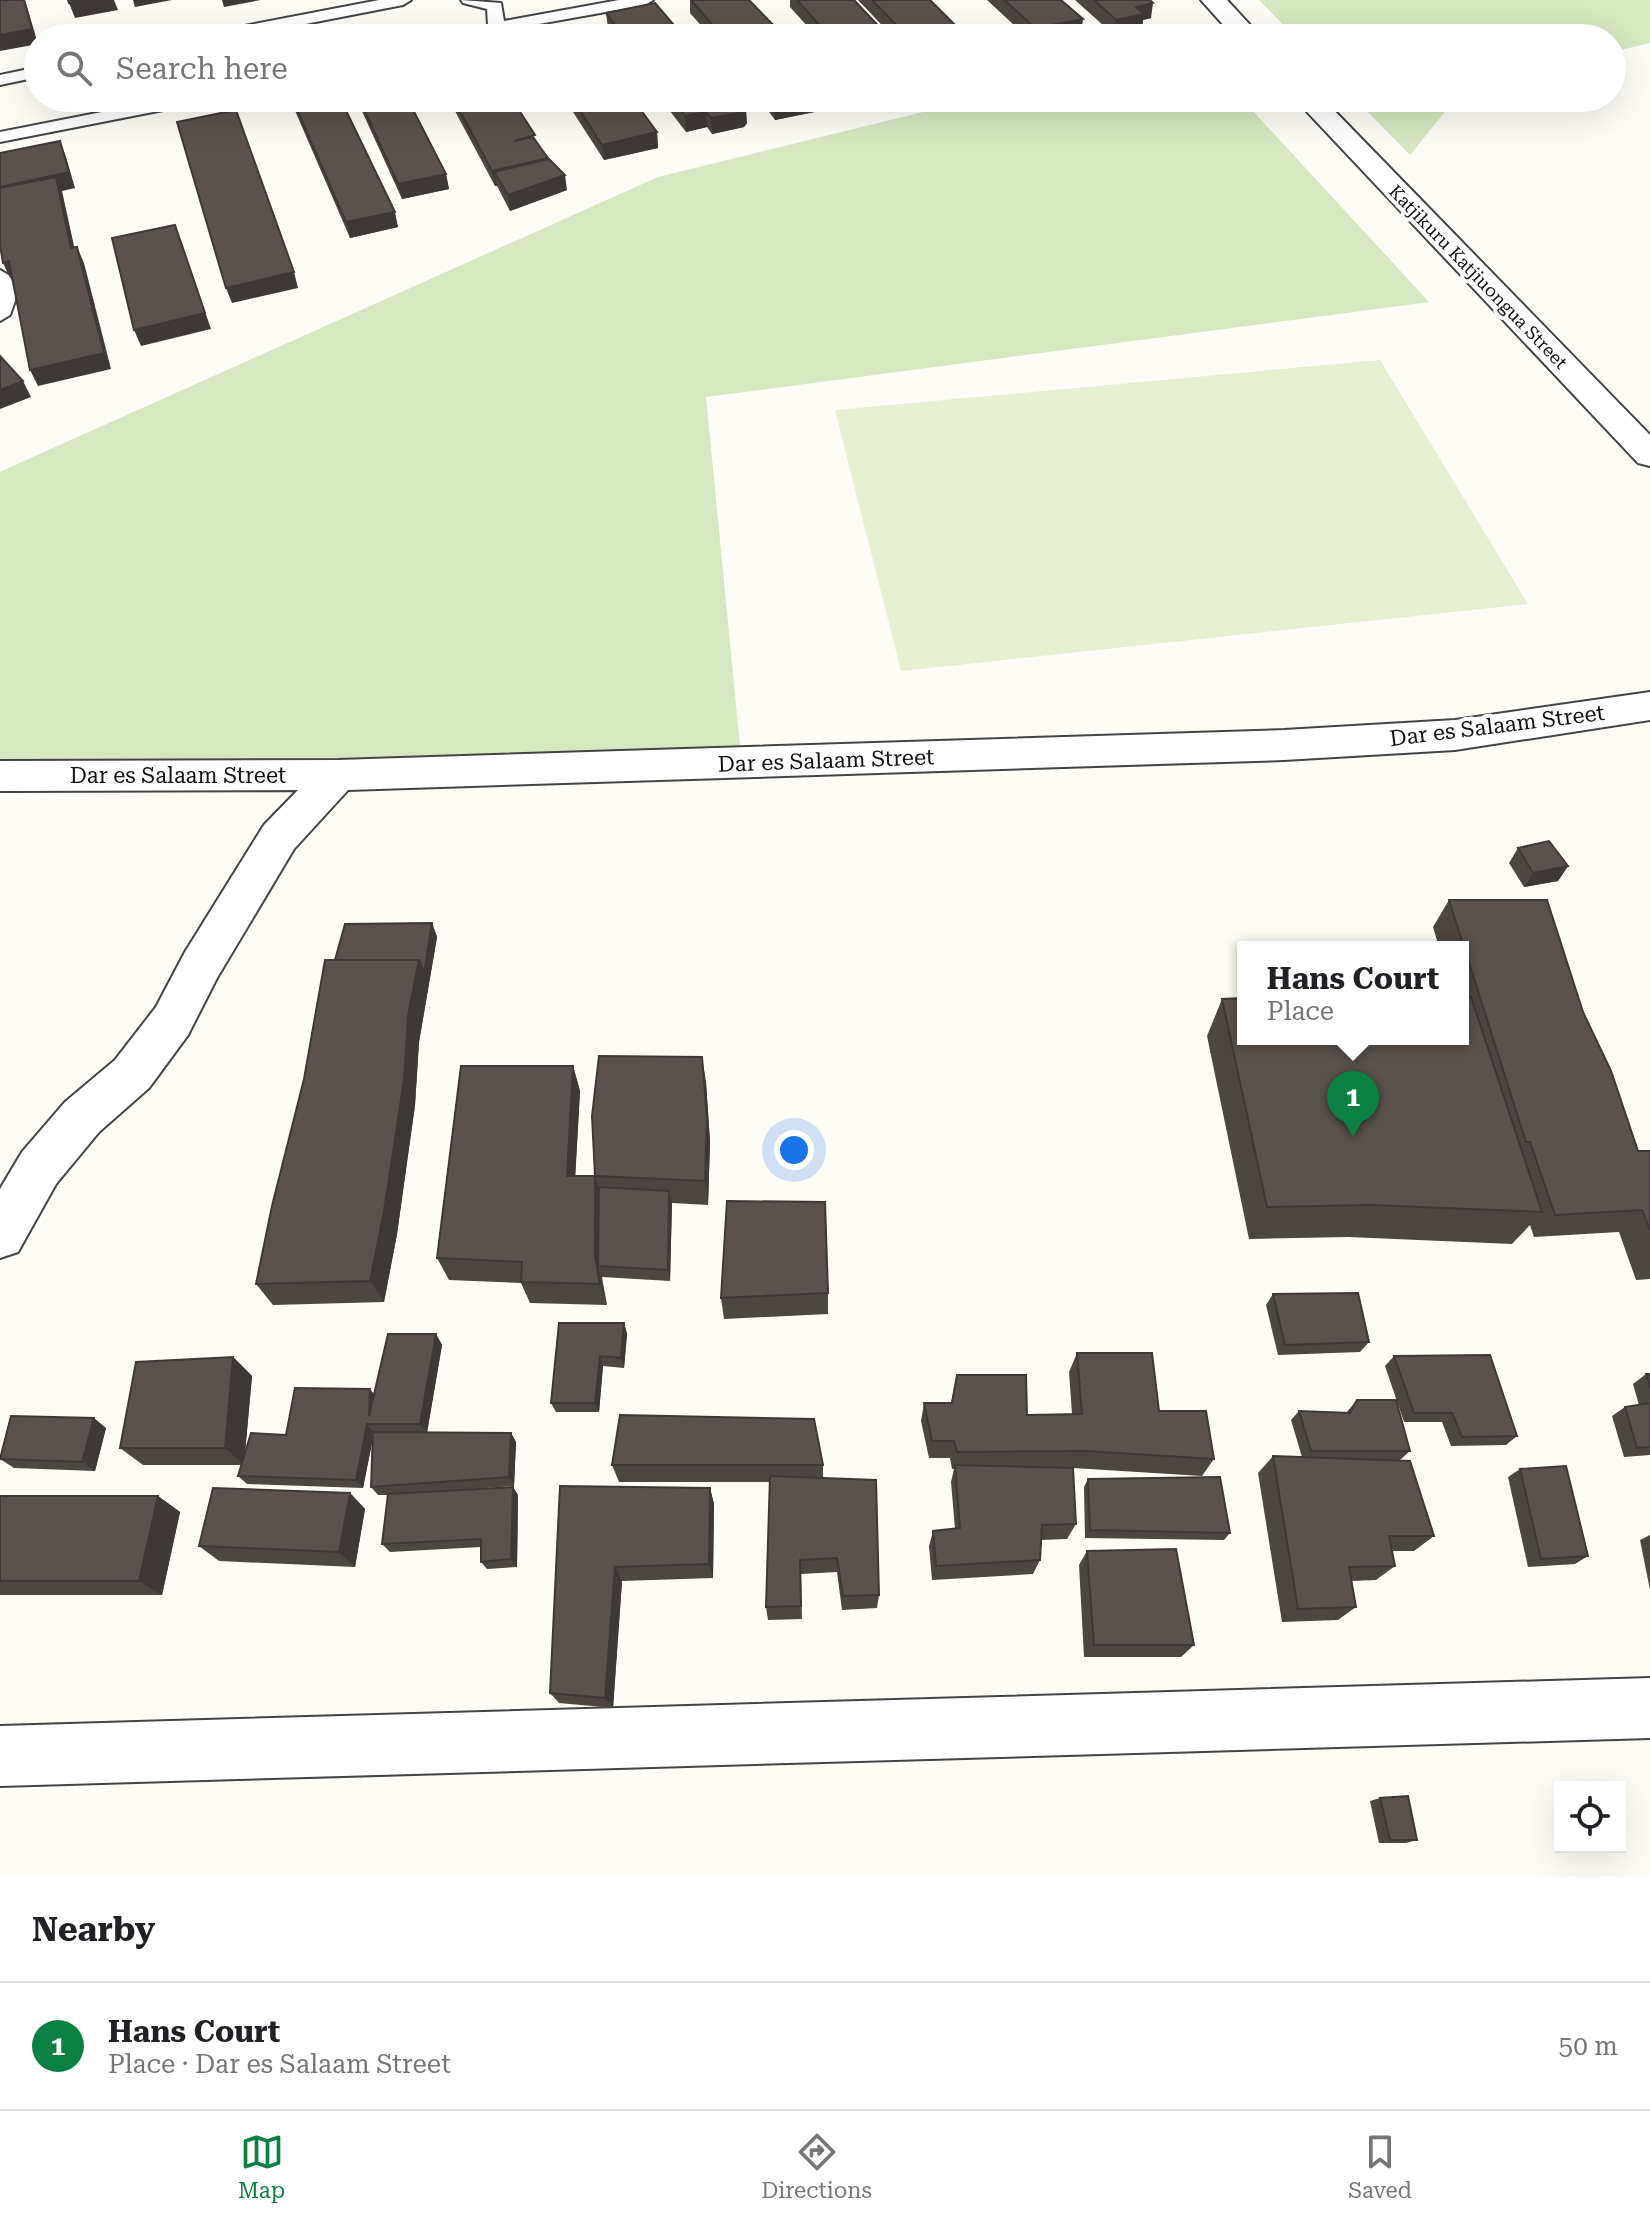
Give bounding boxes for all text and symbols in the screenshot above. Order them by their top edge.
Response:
search box [24,24,1626,112]
icon: search [52,46,96,90]
text: Search here [116,51,288,86]
street label: Katjikuru Katjiuongua Street [1385,180,1572,373]
street label: Dar es Salaam Street [1388,700,1606,751]
street label: Dar es Salaam Street [717,744,935,777]
street label: Dar es Salaam Street [70,763,286,788]
popup [1237,941,1469,1045]
text: Hans Court [1267,961,1439,996]
text: Place [1267,996,1334,1026]
pin: 1 [1327,1071,1379,1137]
your location [774,1130,814,1170]
map controls [1554,1781,1626,1853]
button: locate [1554,1781,1626,1853]
text: Nearby [32,1909,155,1949]
text: Hans Court [108,2014,280,2049]
text: 1 [51,2031,65,2061]
text: 50 m [1559,2031,1618,2061]
text: Place · Dar es Salaam Street [108,2049,451,2079]
tab: Map [238,2130,285,2203]
tab: Directions [761,2130,872,2203]
tab: Saved [1348,2130,1412,2203]

